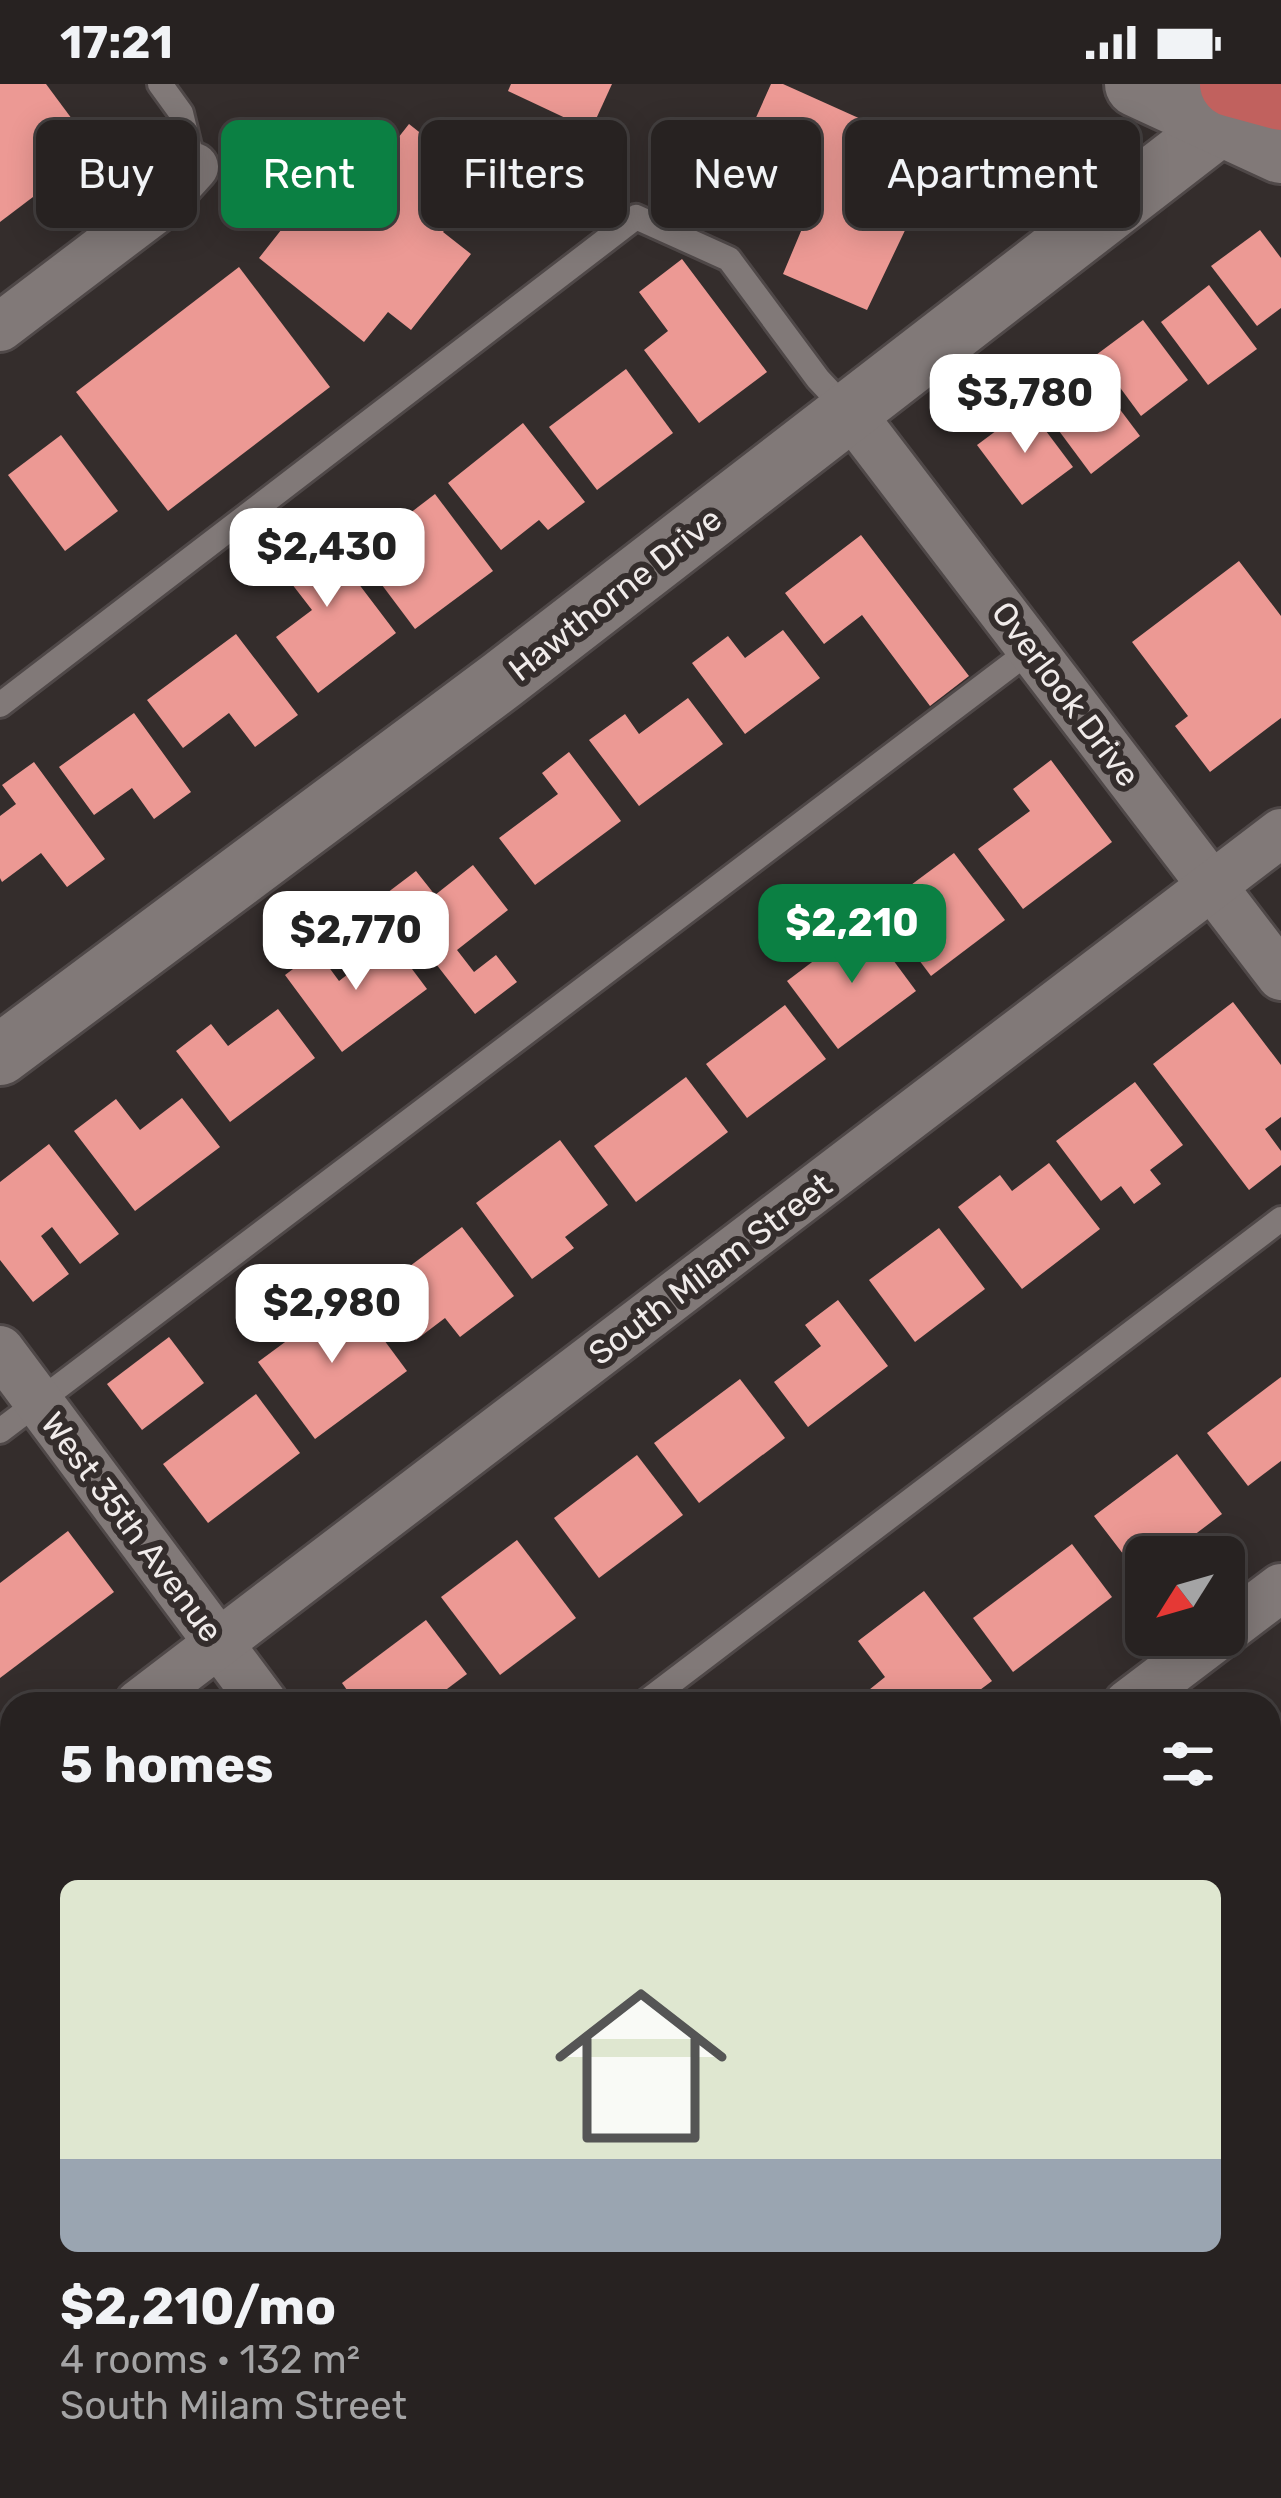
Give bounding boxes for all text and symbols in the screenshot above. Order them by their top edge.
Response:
text: 17:21 [60,16,173,69]
chip: Buy [36,120,197,228]
chip: Rent [221,120,397,228]
chip: Filters [421,120,627,228]
chip: New [651,120,821,228]
chip: Apartment [845,120,1140,228]
pin: $3,780 [927,354,1123,456]
text: $3,780 [957,370,1093,416]
street label: Hawthorne Drive [501,499,729,689]
pin: $2,430 [229,508,425,610]
text: $2,430 [257,524,397,570]
street label: Overlook Drive [984,594,1148,794]
pin: $2,210 [754,884,950,986]
pin: $2,770 [258,891,454,993]
text: $2,210 [785,900,919,946]
text: $2,770 [290,907,422,953]
street label: South Milam Street [581,1165,839,1373]
pin: $2,980 [234,1264,430,1366]
text: $2,980 [263,1280,401,1326]
street label: West 35th Avenue [33,1405,231,1649]
north arrow [1125,1536,1245,1656]
map controls [1125,1536,1245,1656]
icon: filters [1155,1731,1221,1797]
text: 5 homes [60,1734,273,1795]
icon: home [533,1958,749,2174]
text: $2,210/mo [60,2276,336,2337]
text: 4 rooms · 132 m² [60,2337,360,2383]
text: South Milam Street [60,2383,407,2429]

